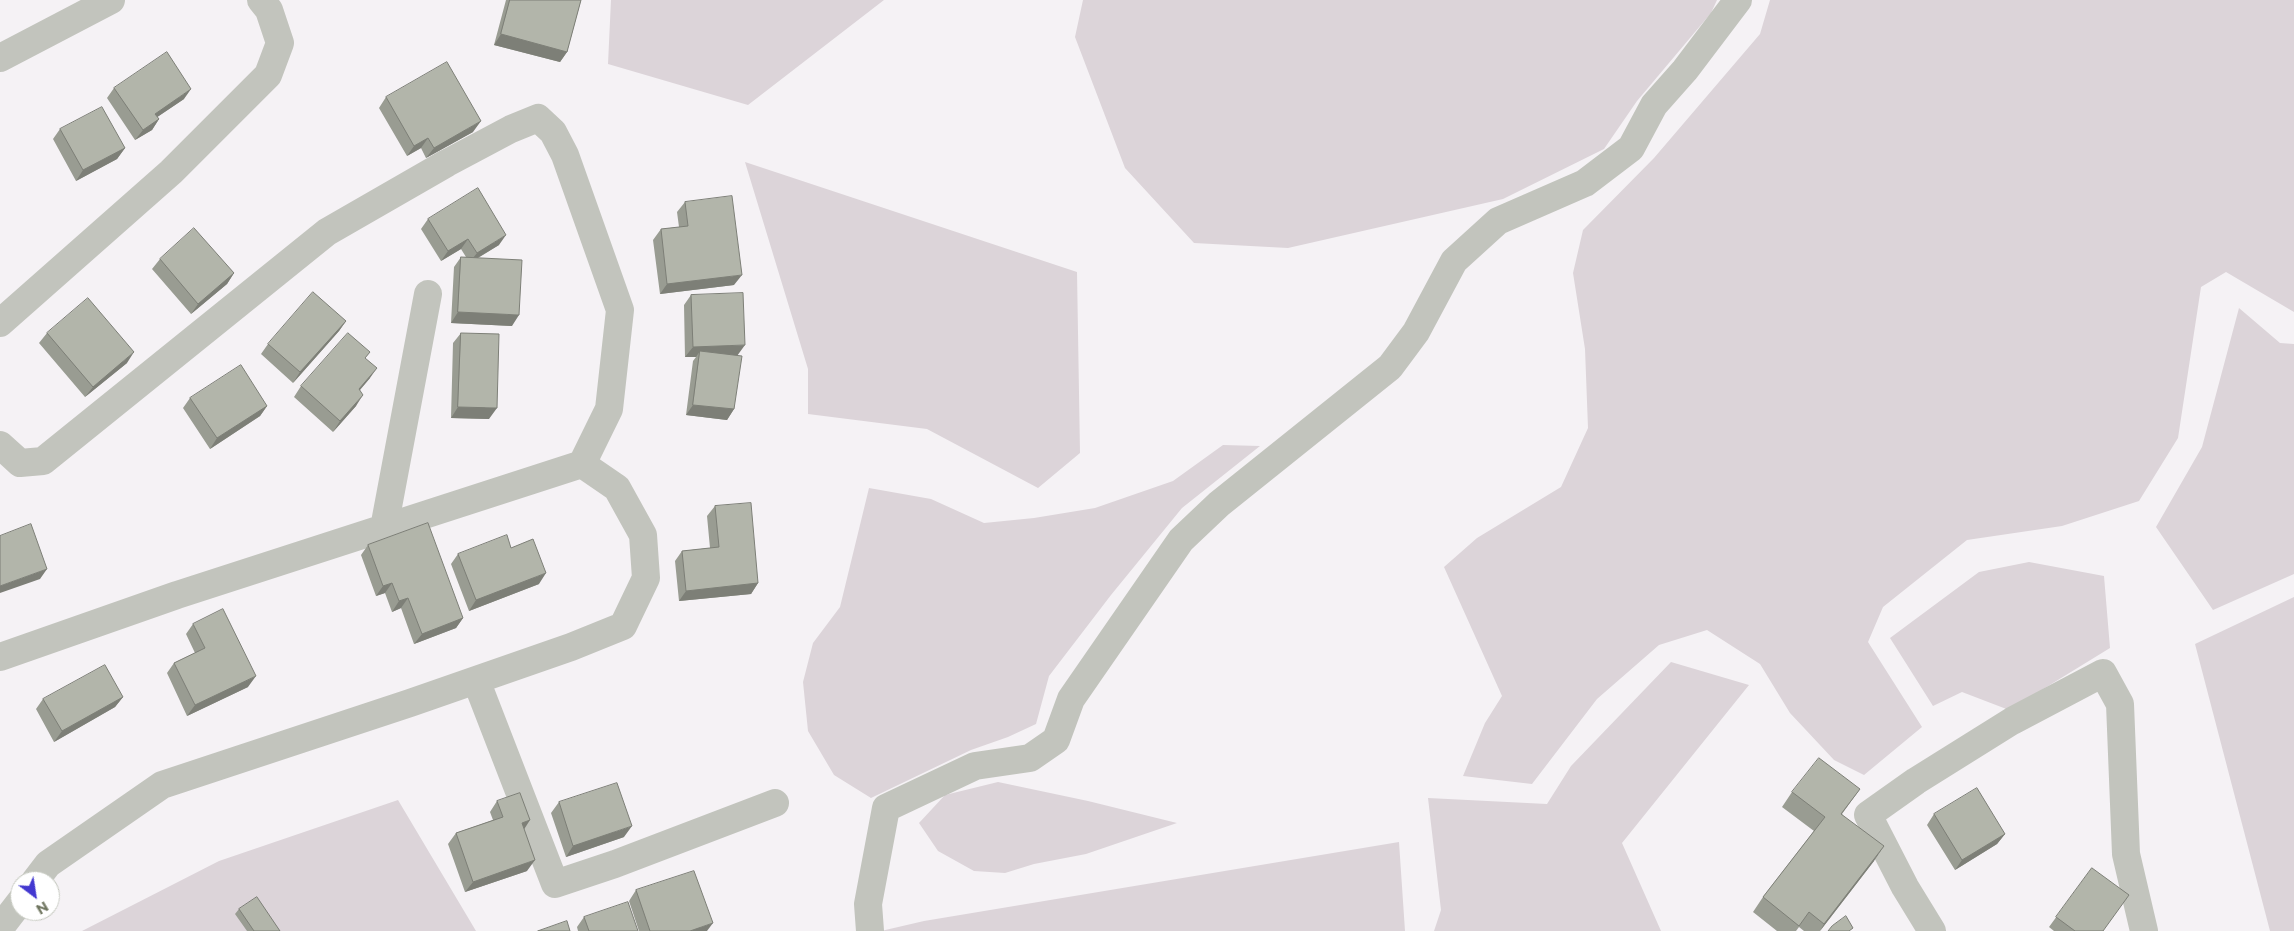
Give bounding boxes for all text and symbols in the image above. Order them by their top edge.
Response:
north arrow [10,871,60,921]
text: N [33,897,52,919]

